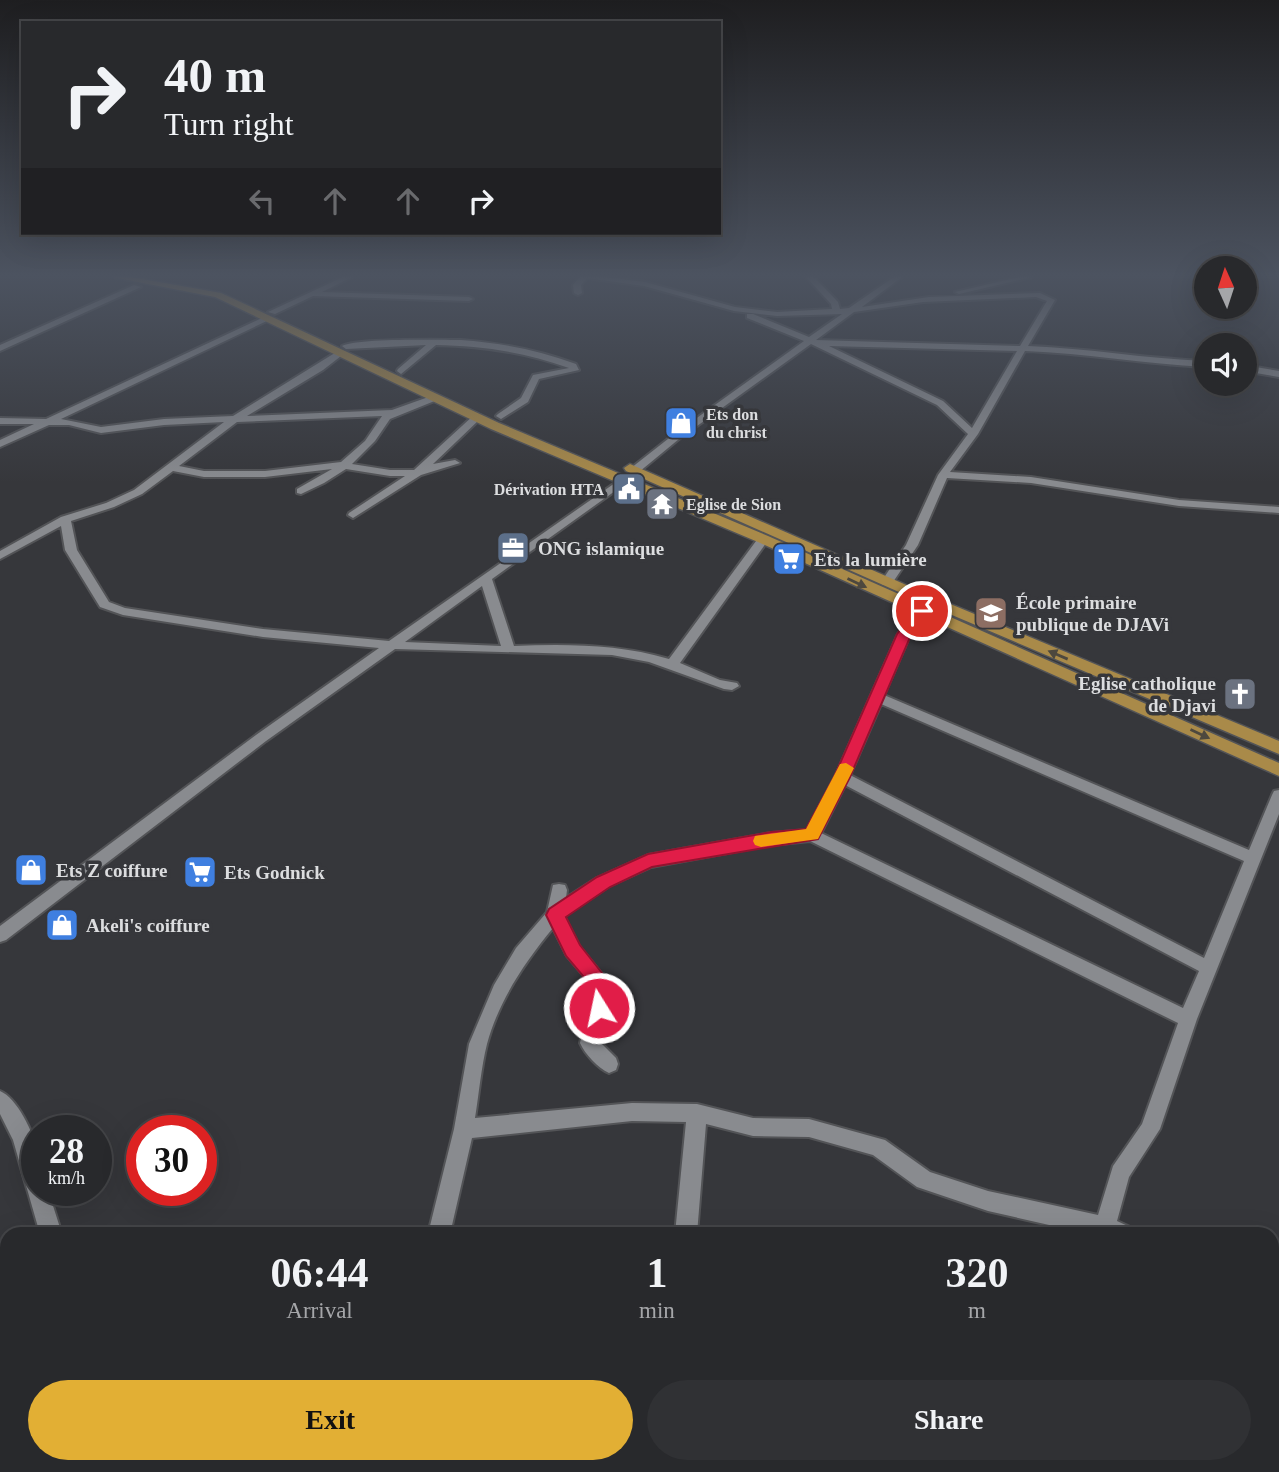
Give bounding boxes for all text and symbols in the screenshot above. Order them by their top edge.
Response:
text: 40 m [164,48,266,103]
icon: right [49,49,140,140]
text: Turn right [164,106,294,142]
icon: left [243,182,281,220]
icon: ahead [316,182,354,220]
icon: ahead [389,182,427,220]
icon: right [462,182,500,220]
north arrow [1194,256,1256,318]
map controls [1194,256,1257,396]
button: sound [1194,333,1257,396]
shop icon: Ets don du christ [662,404,700,442]
place label: Ets don du christ [706,406,768,441]
public building icon: Dérivation HTA [610,470,648,508]
place label: Dérivation HTA [494,481,604,498]
temple icon: Eglise de Sion [643,485,681,523]
place label: Eglise de Sion [686,496,781,514]
office icon: ONG islamique [494,529,532,567]
place label: ONG islamique [538,538,664,559]
supermarket icon: Ets la lumière [770,540,808,578]
place label: Ets la lumière [814,549,927,570]
one-way arrow [847,577,867,588]
pin [892,581,952,641]
icon: arrive [903,592,941,630]
place label: École primaire publique de DJAVi [1016,592,1169,635]
school or university icon: École primaire publique de DJAVi [972,594,1010,632]
one-way arrow [1048,649,1069,660]
place label: Eglise catholique de Djavi [1078,673,1216,716]
church icon: Eglise catholique de Djavi [1221,675,1259,713]
one-way arrow [1189,728,1210,739]
shop icon: Ets Z coiffure [12,851,50,889]
supermarket icon: Ets Godnick [181,853,219,891]
place label: Ets Z coiffure [56,860,168,881]
place label: Ets Godnick [224,862,325,883]
shop icon: Akeli's coiffure [43,906,81,944]
place label: Akeli's coiffure [86,915,210,936]
position arrow [562,971,636,1045]
speed limit sign: 30 [126,1115,217,1206]
text: 28 [49,1132,84,1171]
text: km/h [48,1168,85,1188]
text: 06:44 [271,1250,369,1296]
text: 1 [646,1250,667,1296]
text: 320 [945,1250,1008,1296]
text: Arrival [286,1298,353,1323]
text: min [639,1298,675,1323]
text: m [968,1298,986,1323]
button: Exit [28,1380,633,1460]
button: Share [647,1380,1251,1460]

